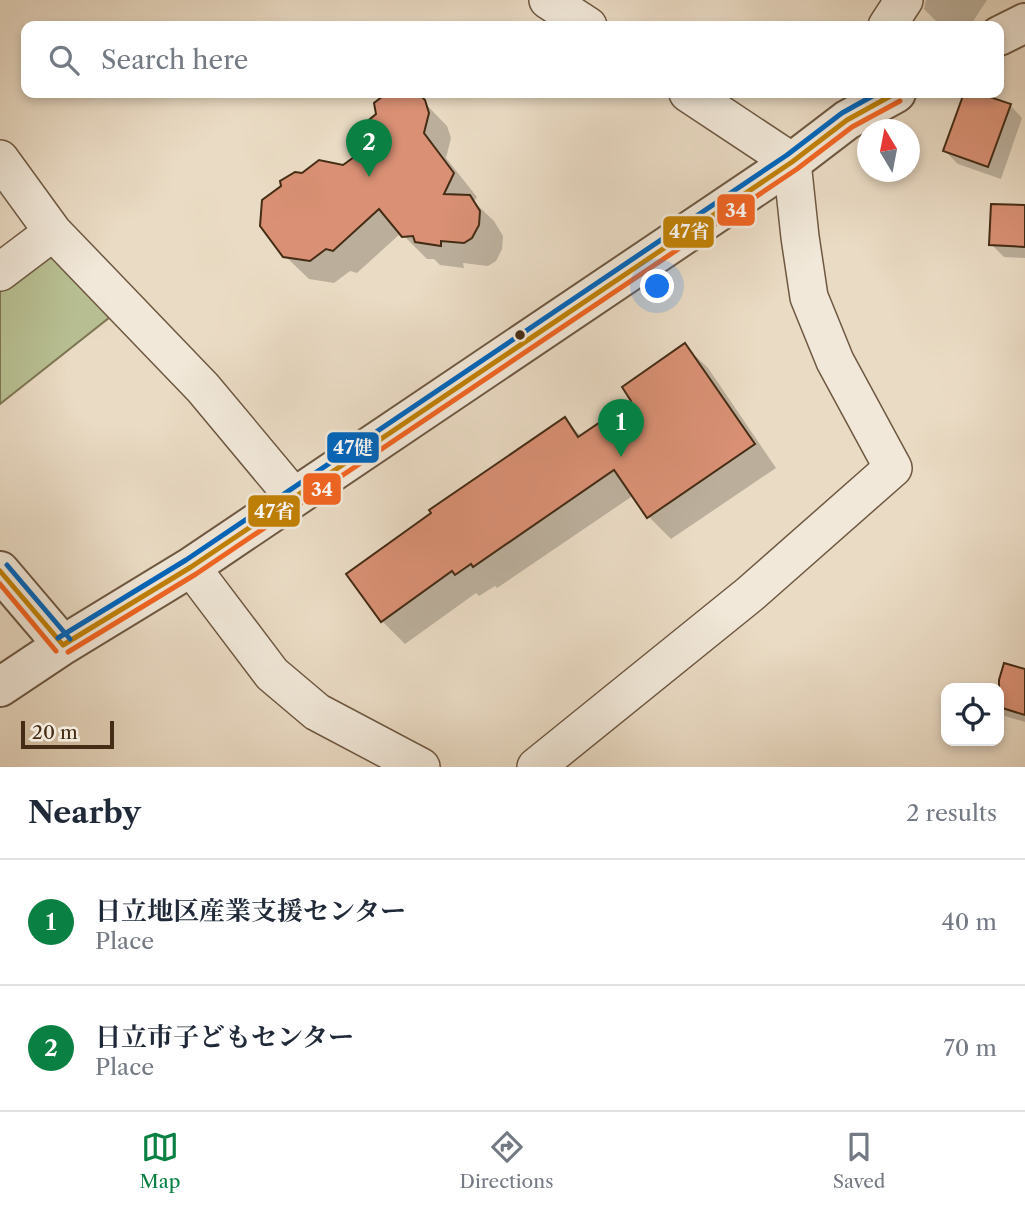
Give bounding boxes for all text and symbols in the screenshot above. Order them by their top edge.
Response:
search box [21,21,1004,98]
icon: search [45,41,83,79]
text: Search here [101,44,248,76]
pin: 2 [346,119,392,177]
north arrow [857,119,920,182]
line badge: 34 [716,193,756,227]
text: 34 [725,199,747,222]
line badge: 47省 [662,215,715,249]
text: 47省 [669,220,709,243]
your location [640,269,674,303]
unlabelled marker [513,328,527,342]
pin: 1 [598,399,644,457]
line badge: 47健 [326,431,380,464]
text: 47健 [333,436,373,459]
line badge: 34 [302,472,342,506]
text: 34 [311,478,333,501]
line badge: 47省 [247,494,301,528]
text: 47省 [254,500,294,523]
map controls [941,683,1004,746]
button: locate [941,683,1004,746]
scale bar [21,718,114,750]
text: 20 m [32,721,78,744]
text: Nearby [28,794,141,831]
text: 2 results [906,799,997,827]
text: 日立地区産業支援センター [95,895,406,927]
text: 1 [46,908,56,936]
text: 40 m [942,908,997,936]
text: Place [95,927,154,955]
text: 日立市子どもセンター [95,1021,354,1053]
text: 2 [44,1034,58,1062]
text: 70 m [944,1034,997,1062]
text: Place [95,1053,154,1081]
tab: Map [140,1128,180,1193]
tab: Directions [460,1128,553,1193]
tab: Saved [833,1128,885,1193]

